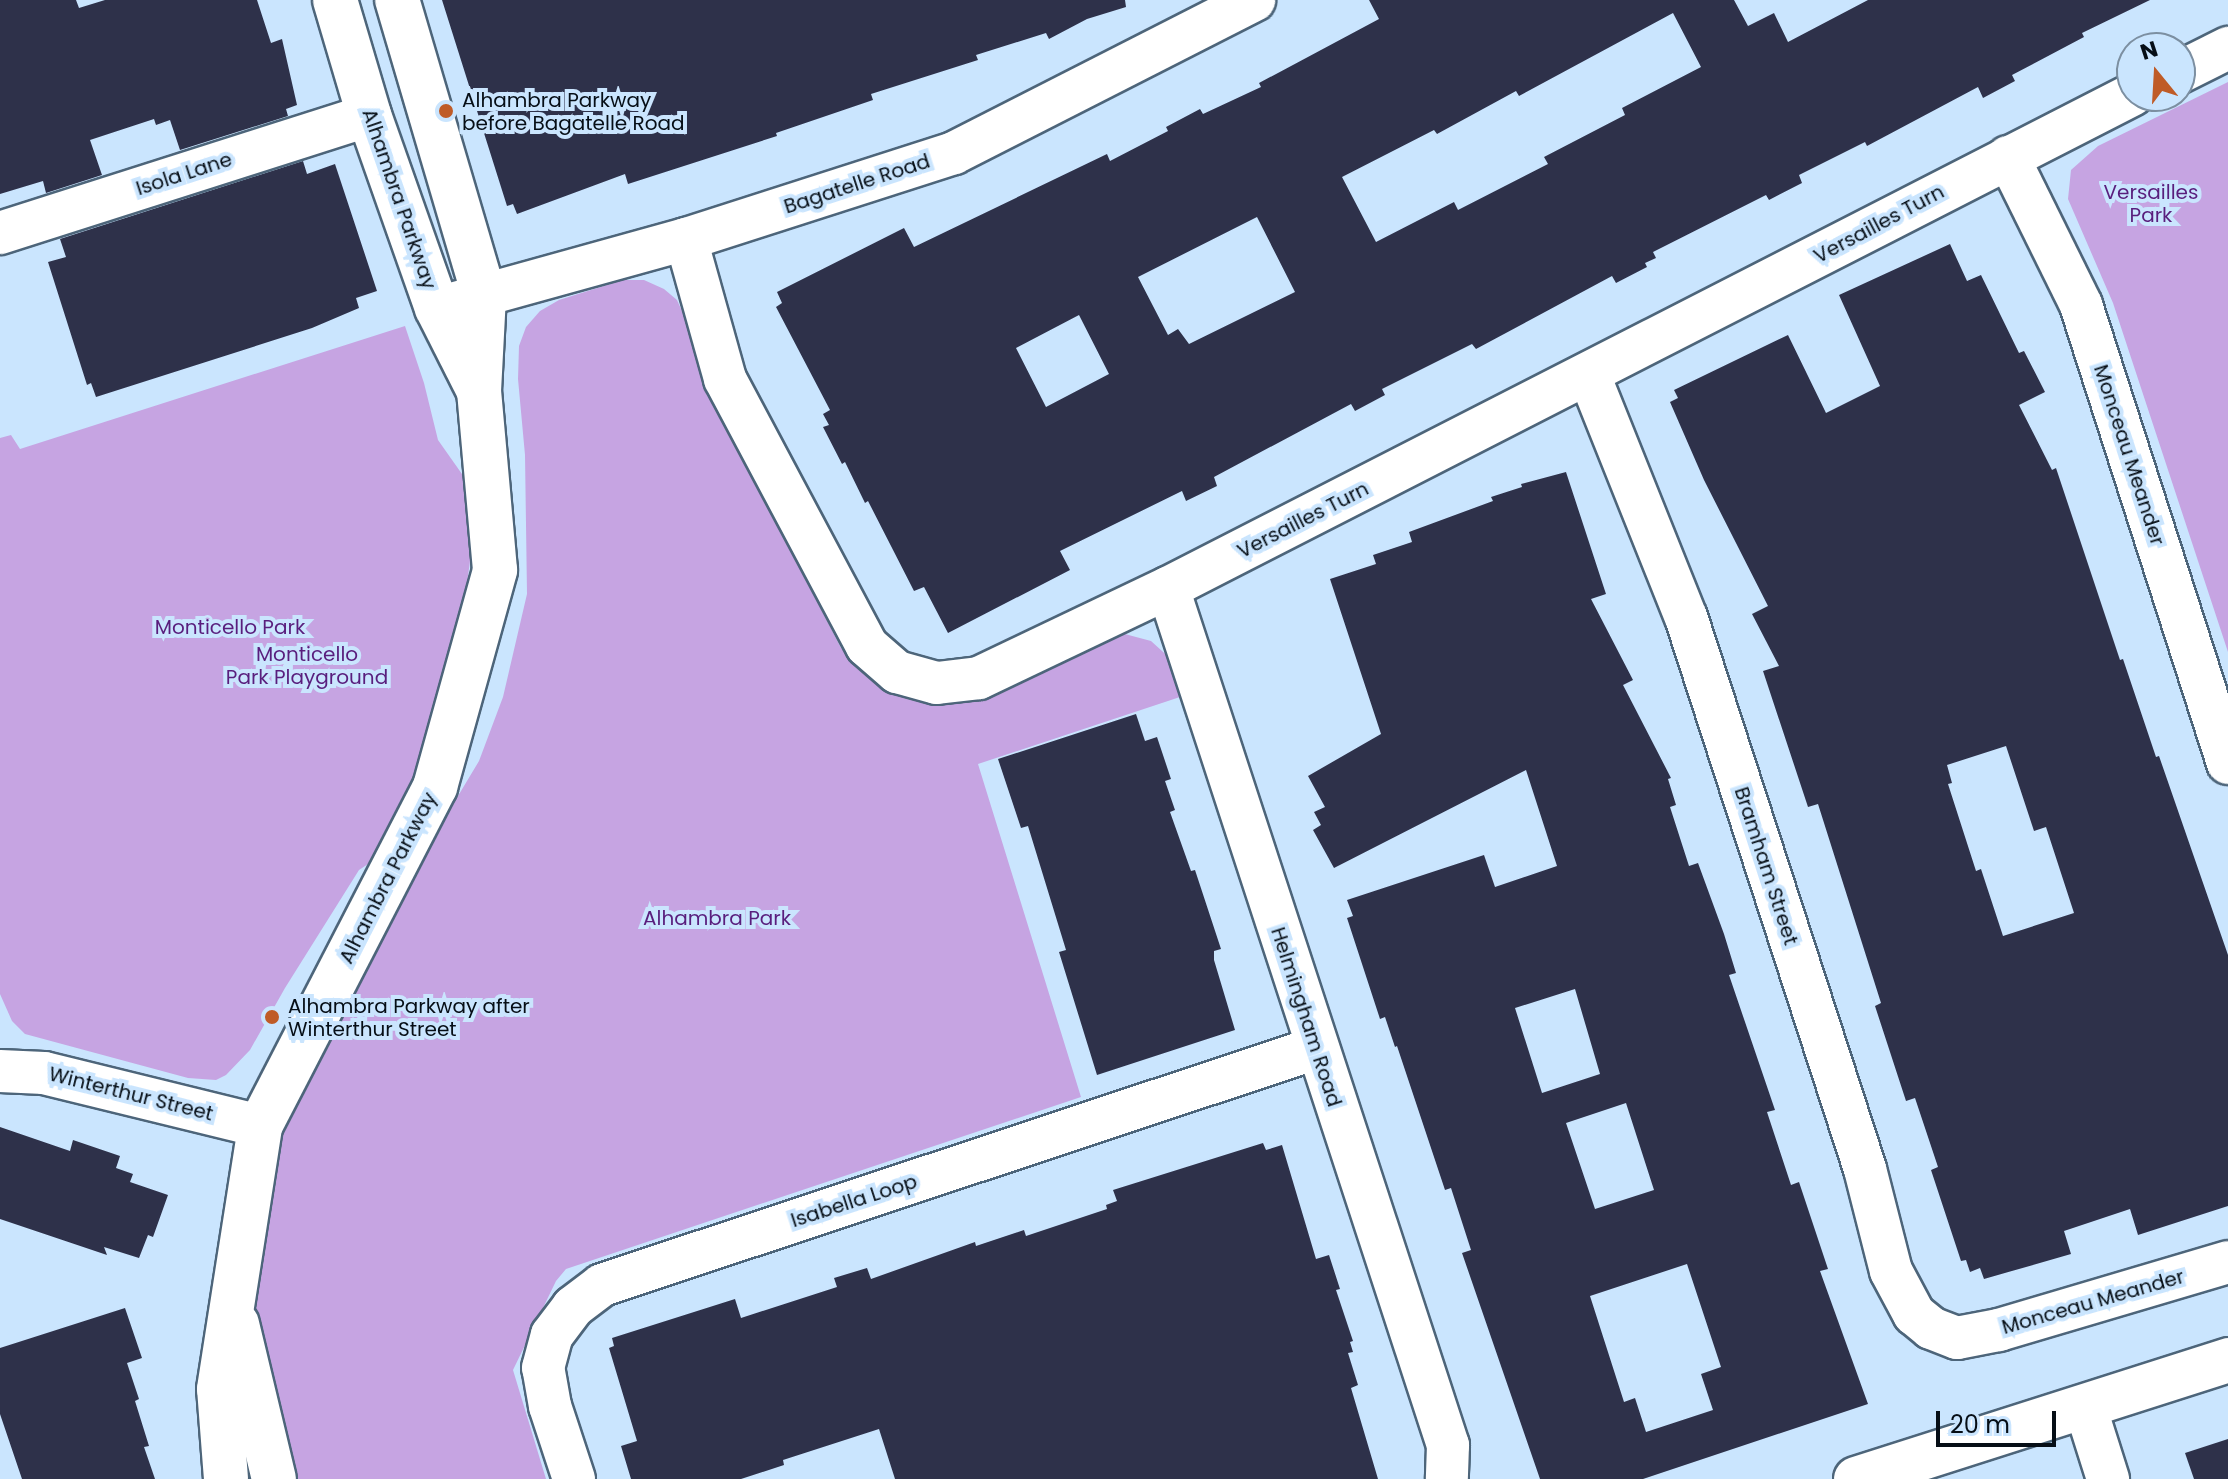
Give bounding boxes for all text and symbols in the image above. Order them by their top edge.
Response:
north arrow [2116,32,2196,112]
text: N [2136,33,2162,68]
place label: Alhambra Parkway before Bagatelle Road [462,88,685,135]
marker: Alhambra Parkway before Bagatelle Road [437,102,455,120]
street label: Alhambra Parkway [357,106,441,292]
street label: Isola Lane [133,147,235,201]
street label: Bagatelle Road [781,149,933,219]
street label: Versailles Turn [1810,180,1948,268]
park label: Versailles Park [2104,180,2198,227]
street label: Monceau Meander [2088,362,2170,548]
street label: Versailles Turn [1233,477,1373,563]
park label: Monticello Park [155,615,305,639]
park label: Monticello Park Playground [226,642,388,689]
street label: Bramham Street [1729,784,1803,948]
street label: Alhambra Parkway [334,788,442,968]
park label: Alhambra Park [643,906,791,930]
street label: Helmingham Road [1266,924,1346,1110]
place label: Alhambra Parkway after Winterthur Street [288,994,530,1041]
marker: Alhambra Parkway after Winterthur Street [263,1008,281,1026]
street label: Winterthur Street [46,1062,216,1126]
street label: Isabella Loop [788,1169,920,1233]
street label: Monceau Meander [1999,1265,2187,1339]
scale bar [1940,1395,2060,1445]
text: 20 m [1950,1408,2010,1441]

